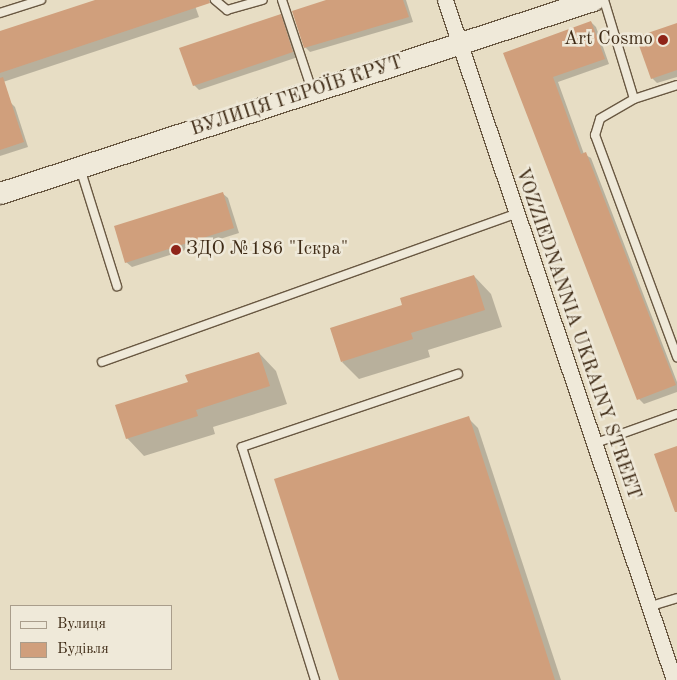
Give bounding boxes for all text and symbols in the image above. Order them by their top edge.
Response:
place label: Art Cosmo [564,29,653,51]
marker: Art Cosmo [657,34,669,46]
street label: ВУЛИЦЯ ГЕРОЇВ КРУТ [188,52,406,142]
street label: VOZZIEDNANNIA UKRAINY STREET [509,165,645,503]
place label: ЗДО №186 "Іскра" [186,239,348,261]
marker: ЗДО №186 "Іскра" [170,244,182,256]
legend [10,605,172,670]
text: Вулиця [57,617,106,632]
text: Будівля [57,642,109,657]

